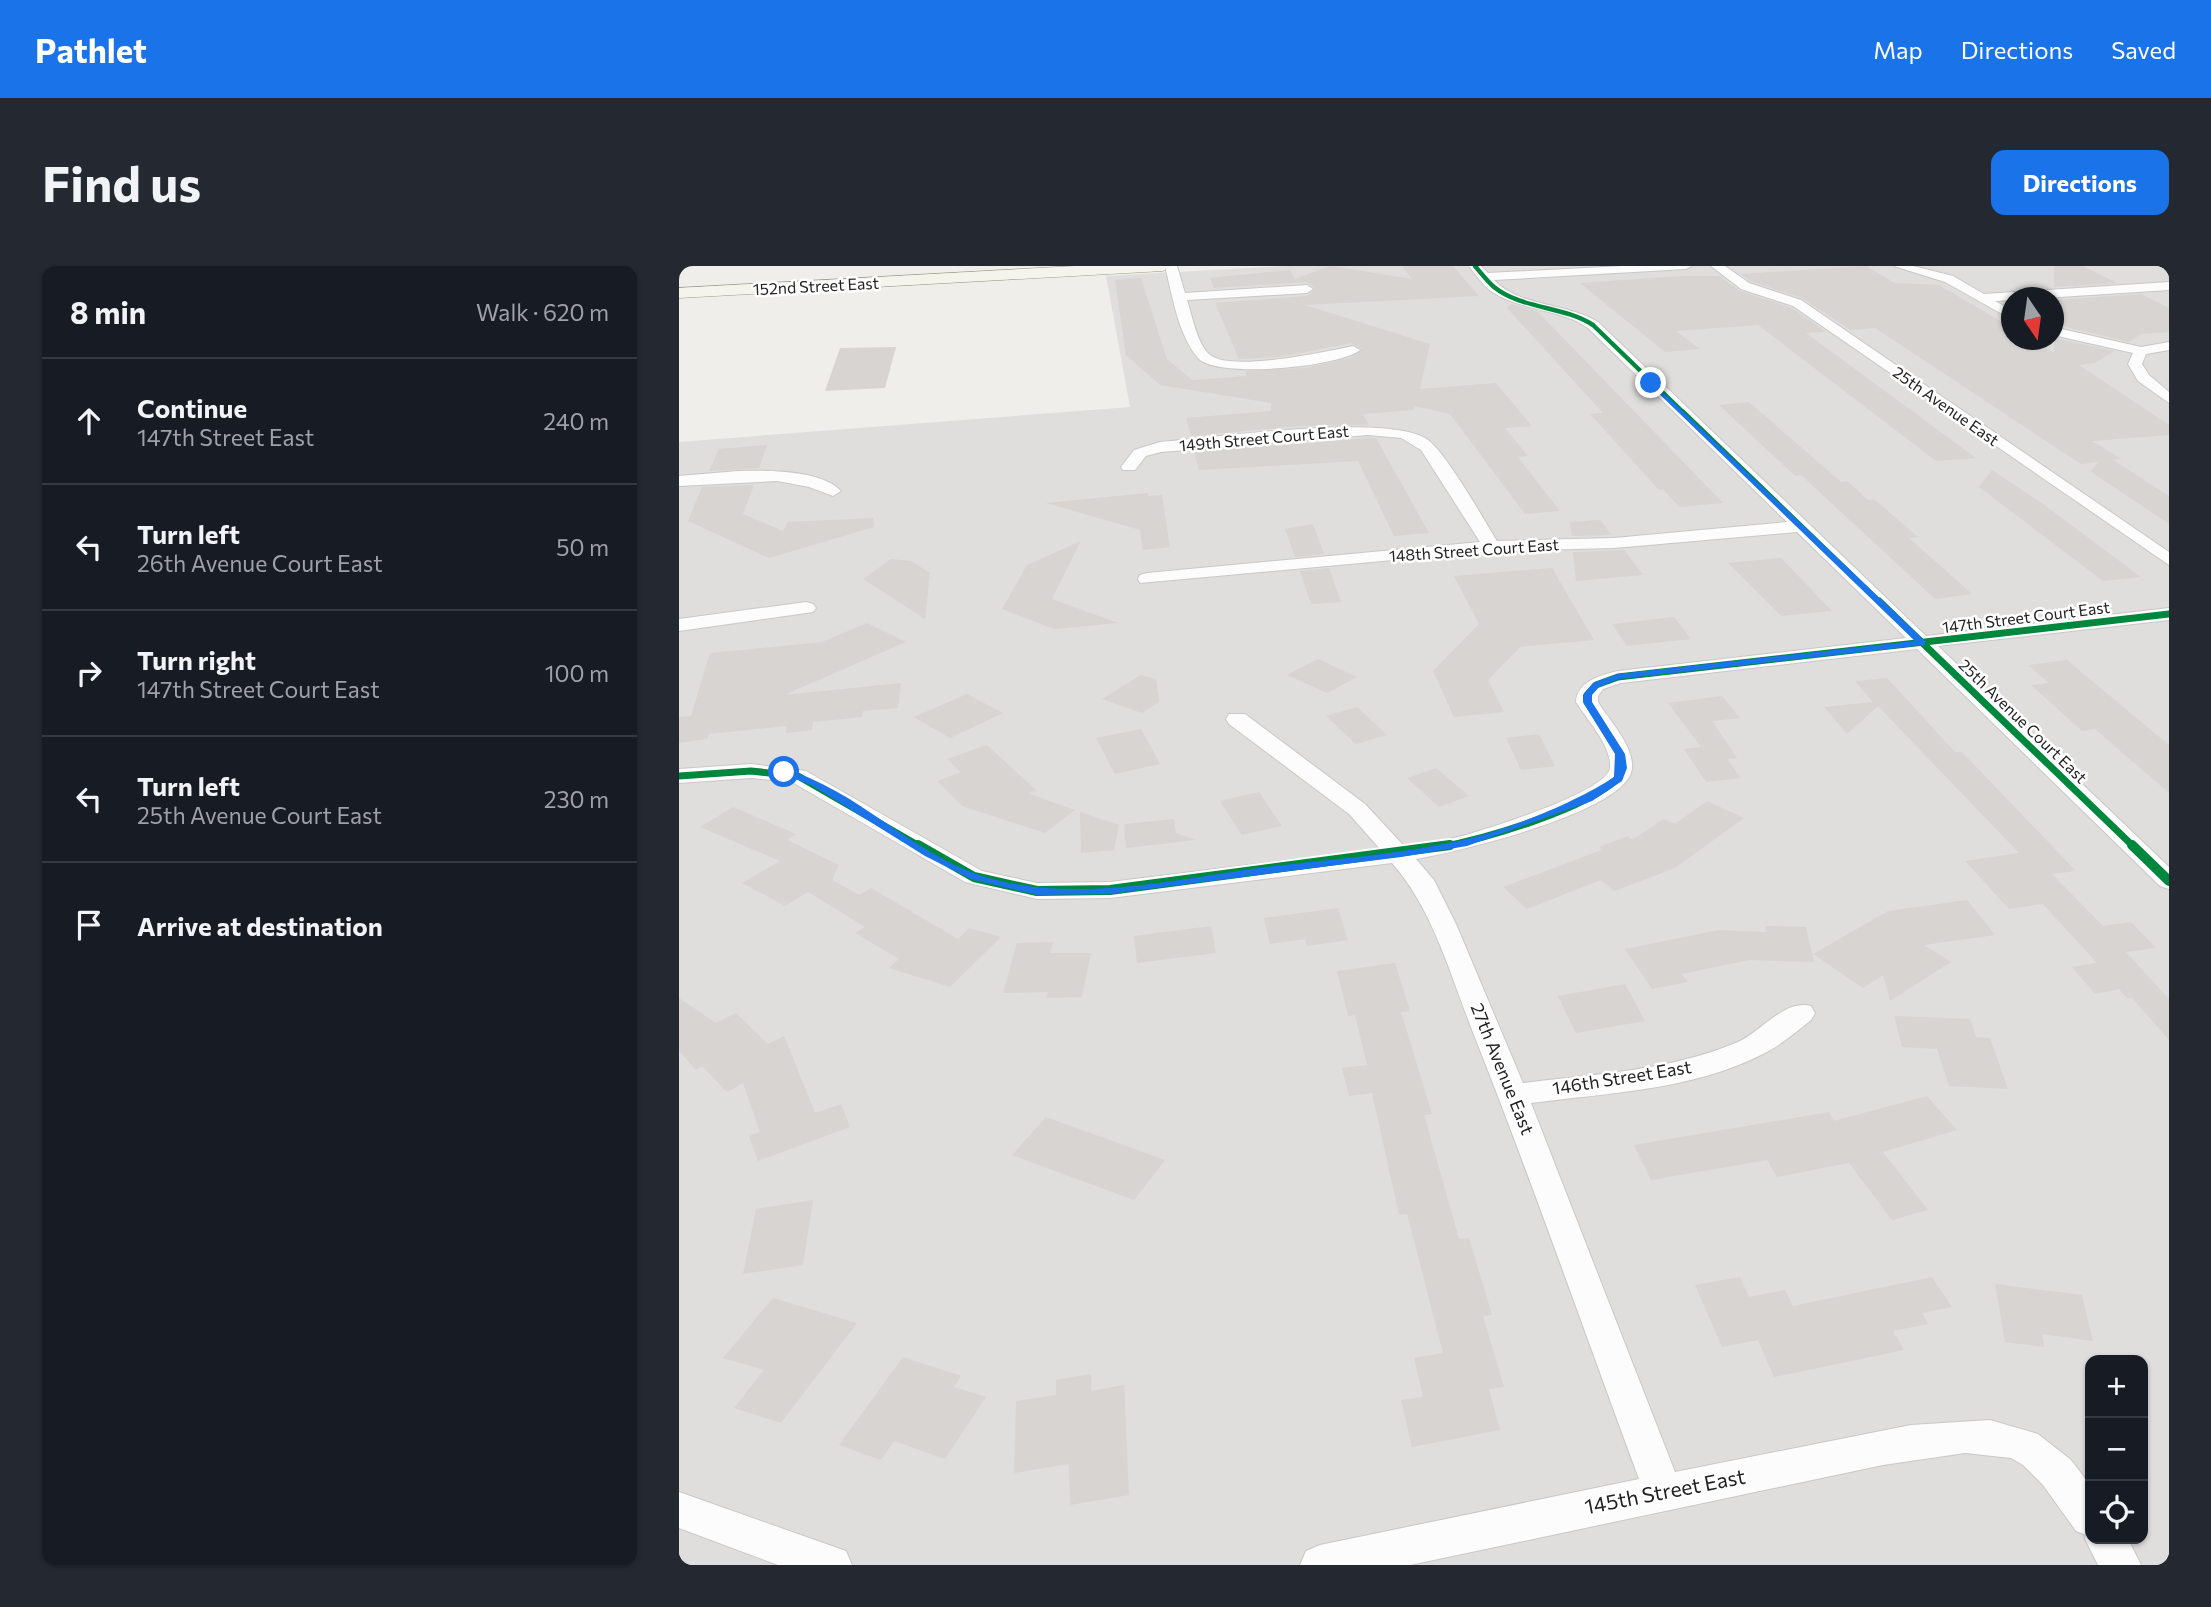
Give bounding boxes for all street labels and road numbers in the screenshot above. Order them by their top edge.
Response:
street label: 152nd Street East [752,273,880,298]
street label: 25th Avenue East [1890,362,2003,449]
street label: 149th Street Court East [1178,421,1350,454]
street label: 148th Street Court East [1388,534,1560,565]
street label: 147th Street Court East [1941,597,2111,636]
street label: 25th Avenue Court East [1955,655,2092,787]
street label: 27th Avenue East [1467,1000,1539,1137]
street label: 146th Street East [1551,1055,1693,1099]
street label: 145th Street East [1582,1463,1747,1518]

